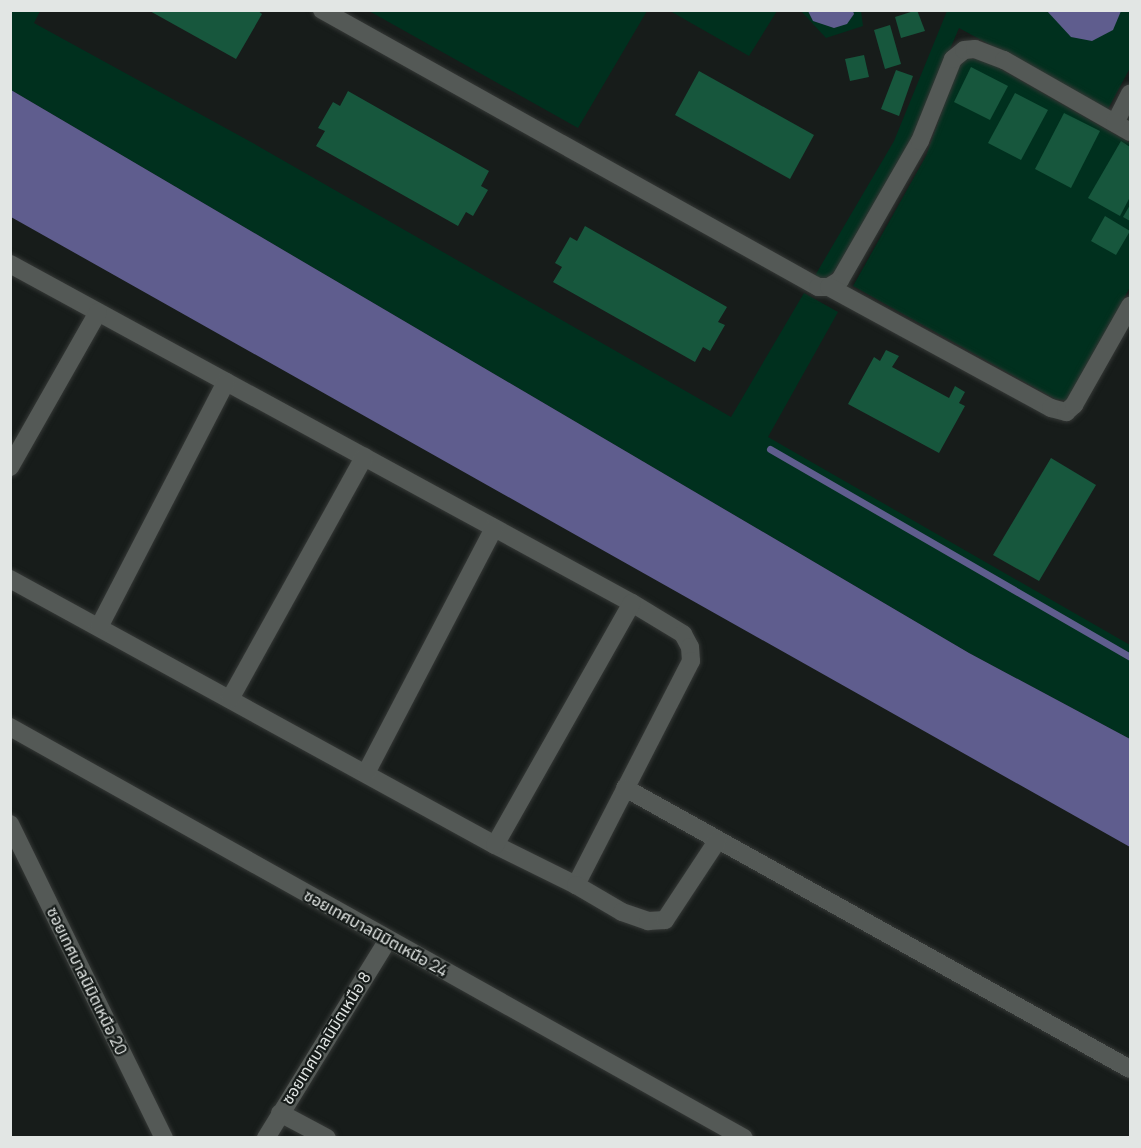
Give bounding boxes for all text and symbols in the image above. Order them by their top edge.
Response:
street label: ซอยเทศบาลนิมิตเหนือ 24 [301,885,451,981]
street label: ซอยเทศบาลนิมิตเหนือ 20 [43,904,131,1058]
street label: ซอยเทศบาลนิมิตเหนือ 8 [277,968,375,1108]

